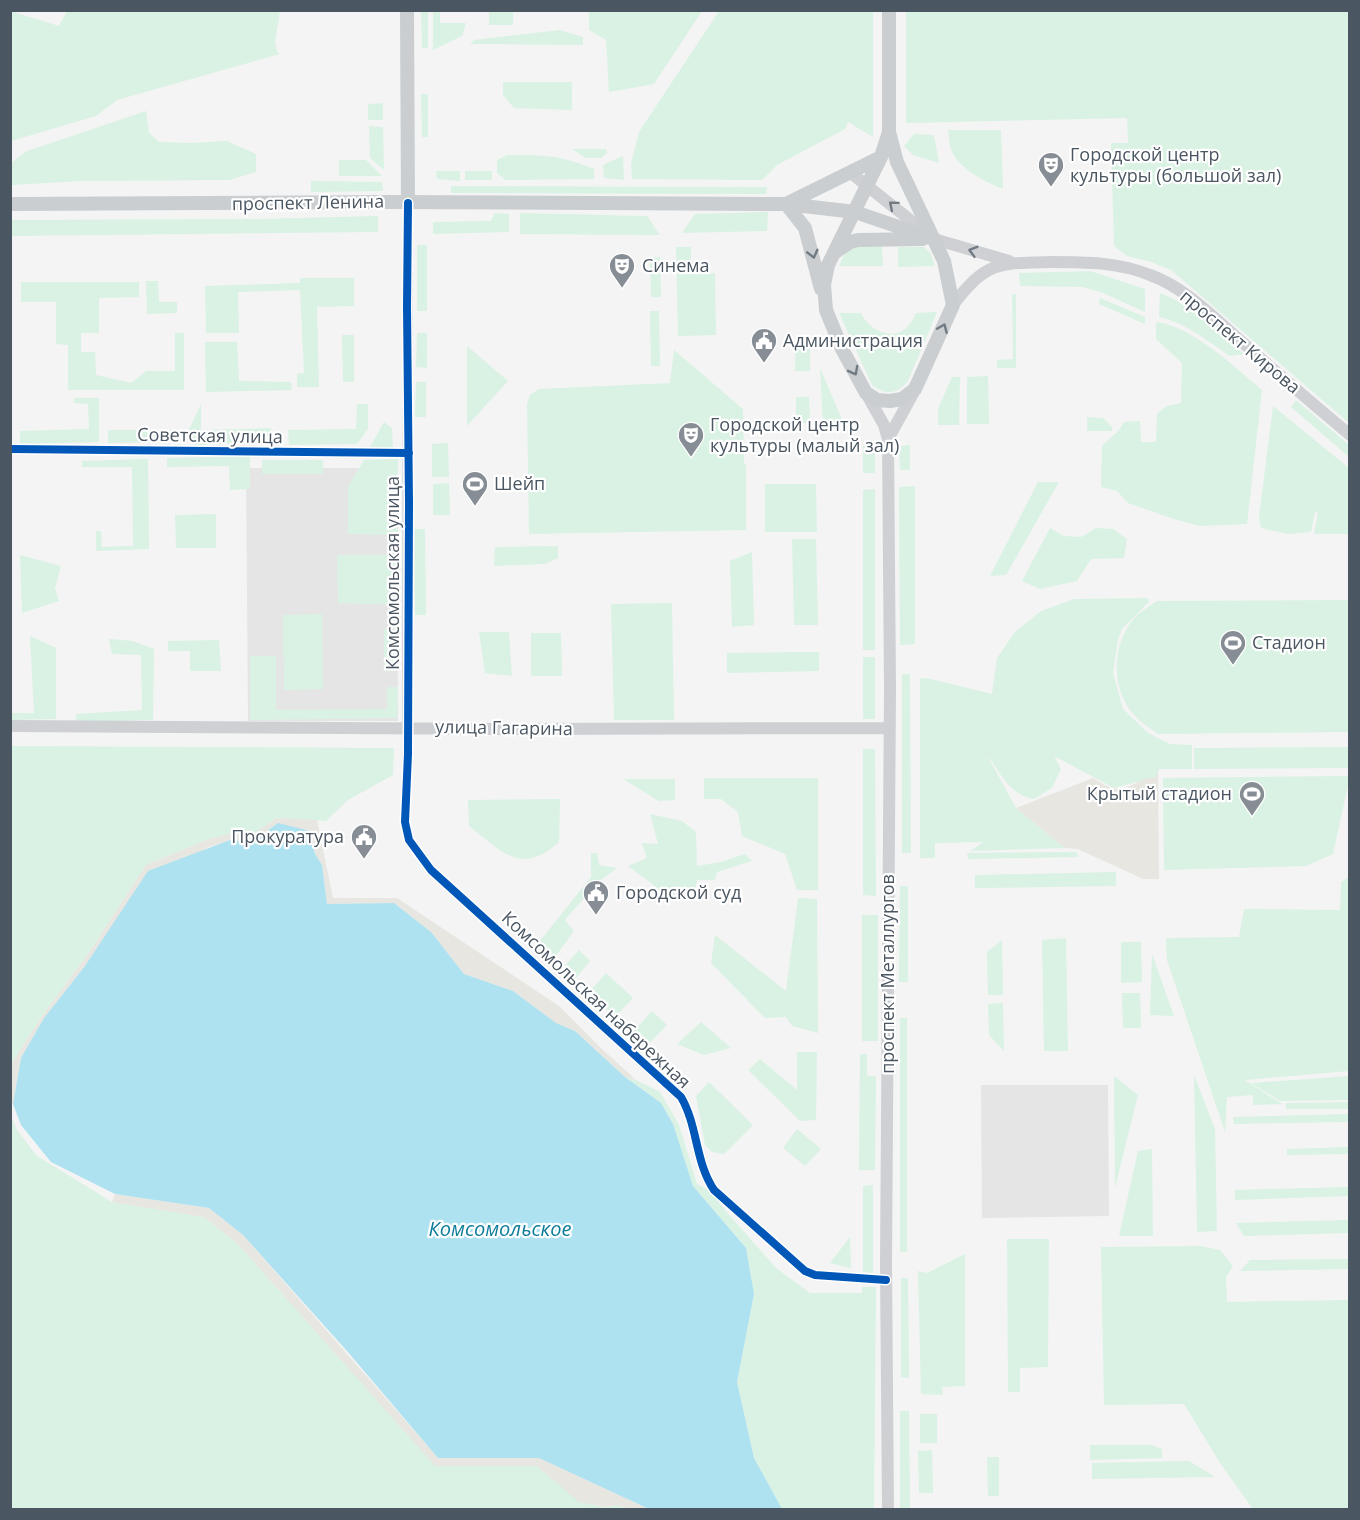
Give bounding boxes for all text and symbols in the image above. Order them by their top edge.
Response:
place label: Городской центр культуры (большой зал) [1070,142,1281,187]
theatre icon: Городской центр культуры (большой зал) [1036,150,1066,188]
street label: проспект Ленина [232,189,384,215]
one-way arrow [889,202,900,213]
one-way arrow [968,246,978,259]
one-way arrow [805,249,818,259]
theatre icon: Синема [607,251,637,289]
place label: Синема [642,253,709,277]
street label: проспект Кирова [1175,284,1306,399]
one-way arrow [936,324,948,335]
public building icon: Администрация [749,326,779,364]
place label: Администрация [783,328,923,352]
one-way arrow [847,365,858,375]
place label: Городской центр культуры (малый зал) [710,412,899,457]
theatre icon: Городской центр культуры (малый зал) [676,420,706,458]
street label: Советская улица [137,422,283,448]
sports icon: Шейп [460,469,490,507]
place label: Шейп [494,471,545,495]
street label: Комсомольская улица [380,476,404,670]
sports icon: Стадион [1218,628,1248,666]
place label: Стадион [1252,630,1326,654]
street label: улица Гагарина [435,714,573,740]
sports icon: Крытый стадион [1237,779,1267,817]
place label: Крытый стадион [1087,781,1232,805]
public building icon: Прокуратура [349,822,379,860]
place label: Прокуратура [231,824,344,848]
street label: проспект Металлургов [875,874,899,1074]
public building icon: Городской суд [581,878,611,916]
place label: Городской суд [616,880,741,904]
street label: Комсомольская набережная [497,905,696,1093]
water label: Комсомольское [429,1215,571,1242]

